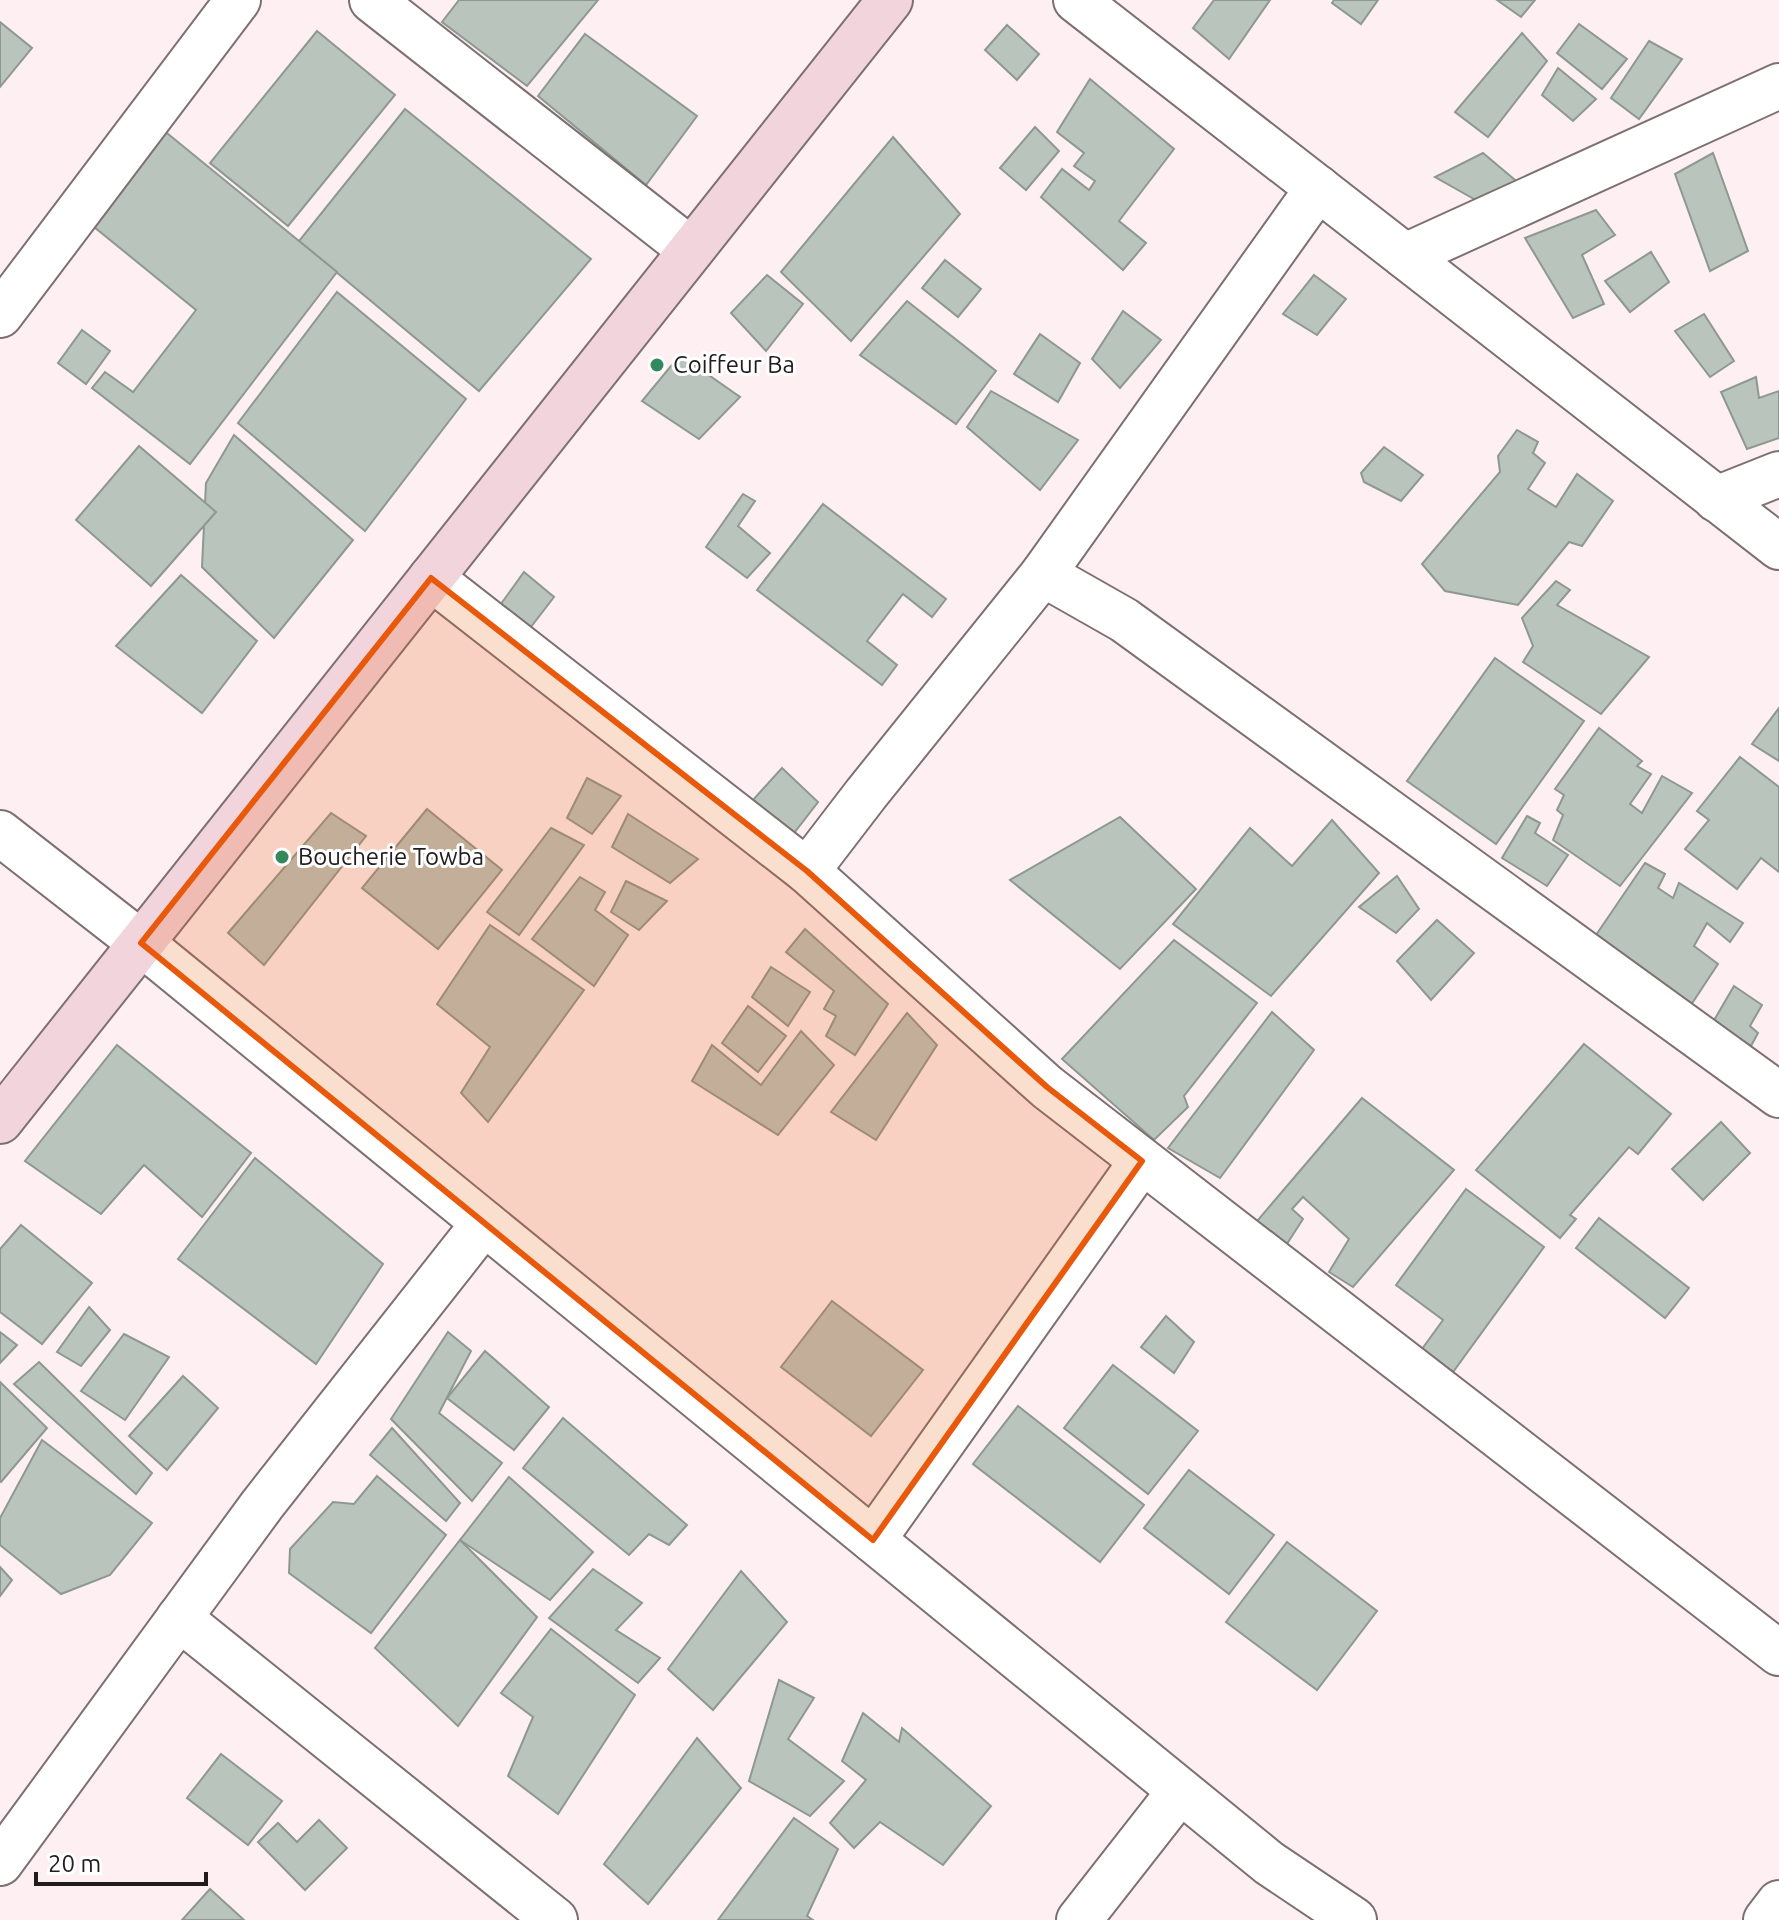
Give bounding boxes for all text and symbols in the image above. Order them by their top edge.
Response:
place label: Coiffeur Ba [673,351,795,378]
marker: Coiffeur Ba [648,356,666,374]
place label: Boucherie Towba [298,843,484,870]
marker: Boucherie Towba [273,848,291,866]
scale bar [36,1836,206,1886]
text: 20 m [48,1850,101,1877]

